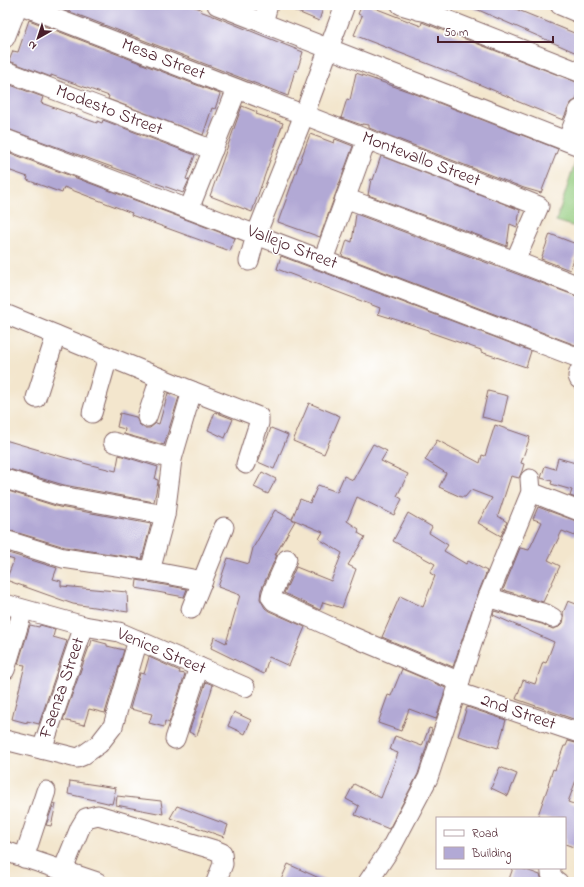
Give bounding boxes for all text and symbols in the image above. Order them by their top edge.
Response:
north arrow [18,18,58,58]
scale bar [438,18,553,44]
text: 50 m [444,24,468,42]
street label: Mesa Street [117,32,209,88]
text: N [24,36,40,54]
street label: Modesto Street [52,79,166,143]
street label: Montevallo Street [358,125,484,195]
street label: Vallejo Street [242,218,341,277]
street label: Venice Street [111,621,210,682]
street label: Faenza Street [33,634,92,743]
street label: 2nd Street [477,688,559,738]
legend [436,817,566,869]
text: Road [472,825,498,843]
text: Building [471,845,511,864]

